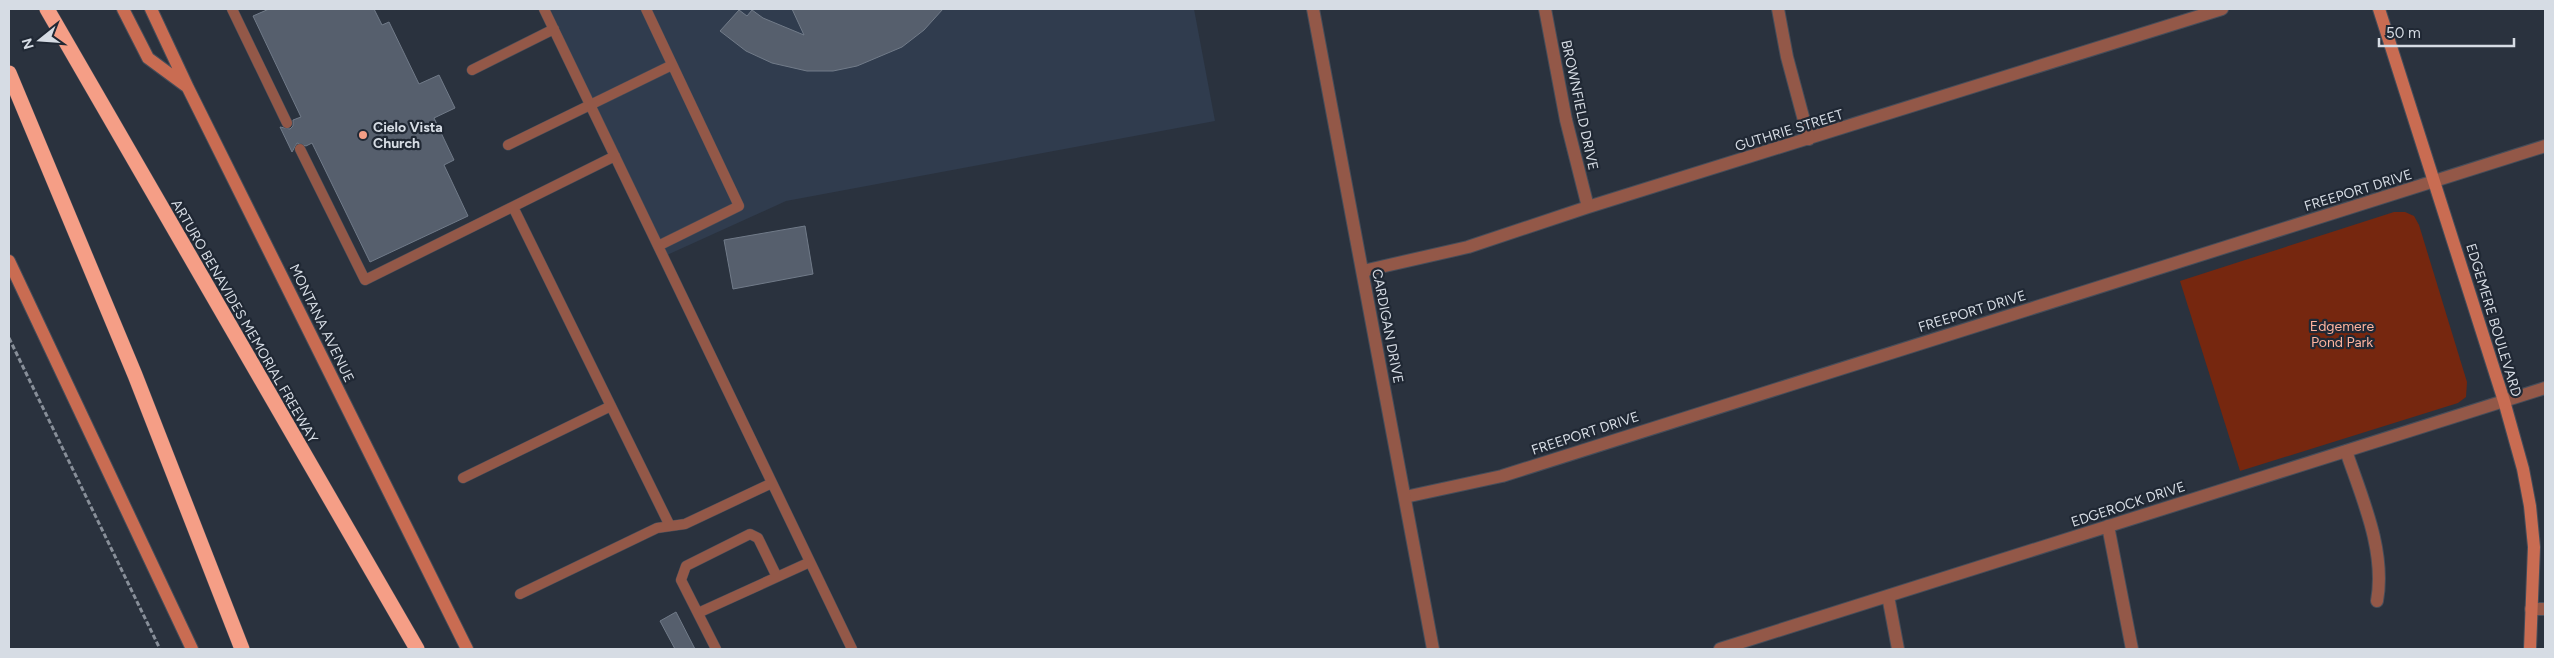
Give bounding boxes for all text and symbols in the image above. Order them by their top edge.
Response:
north arrow [15,15,65,65]
scale bar [2379,15,2514,47]
text: 50 m [2386,24,2421,42]
text: N [18,36,38,51]
street label: BROWNFIELD DRIVE [1557,38,1602,172]
street label: GUTHRIE STREET [1733,106,1846,155]
place label: Cielo Vista Church [373,119,443,152]
marker: Cielo Vista Church [357,129,369,141]
street label: FREEPORT DRIVE [2302,166,2414,215]
street label: ARTURO BENAVIDES MEMORIAL FREEWAY [168,197,322,446]
street label: EDGEMERE BOULEVARD [2462,241,2525,399]
street label: MONTANA AVENUE [286,261,358,385]
street label: CARDIGAN DRIVE [1368,267,1407,385]
street label: FREEPORT DRIVE [1916,287,2028,336]
park label: Edgemere Pond Park [2310,318,2374,351]
street label: FREEPORT DRIVE [1529,408,1641,459]
street label: EDGEROCK DRIVE [2069,478,2187,531]

